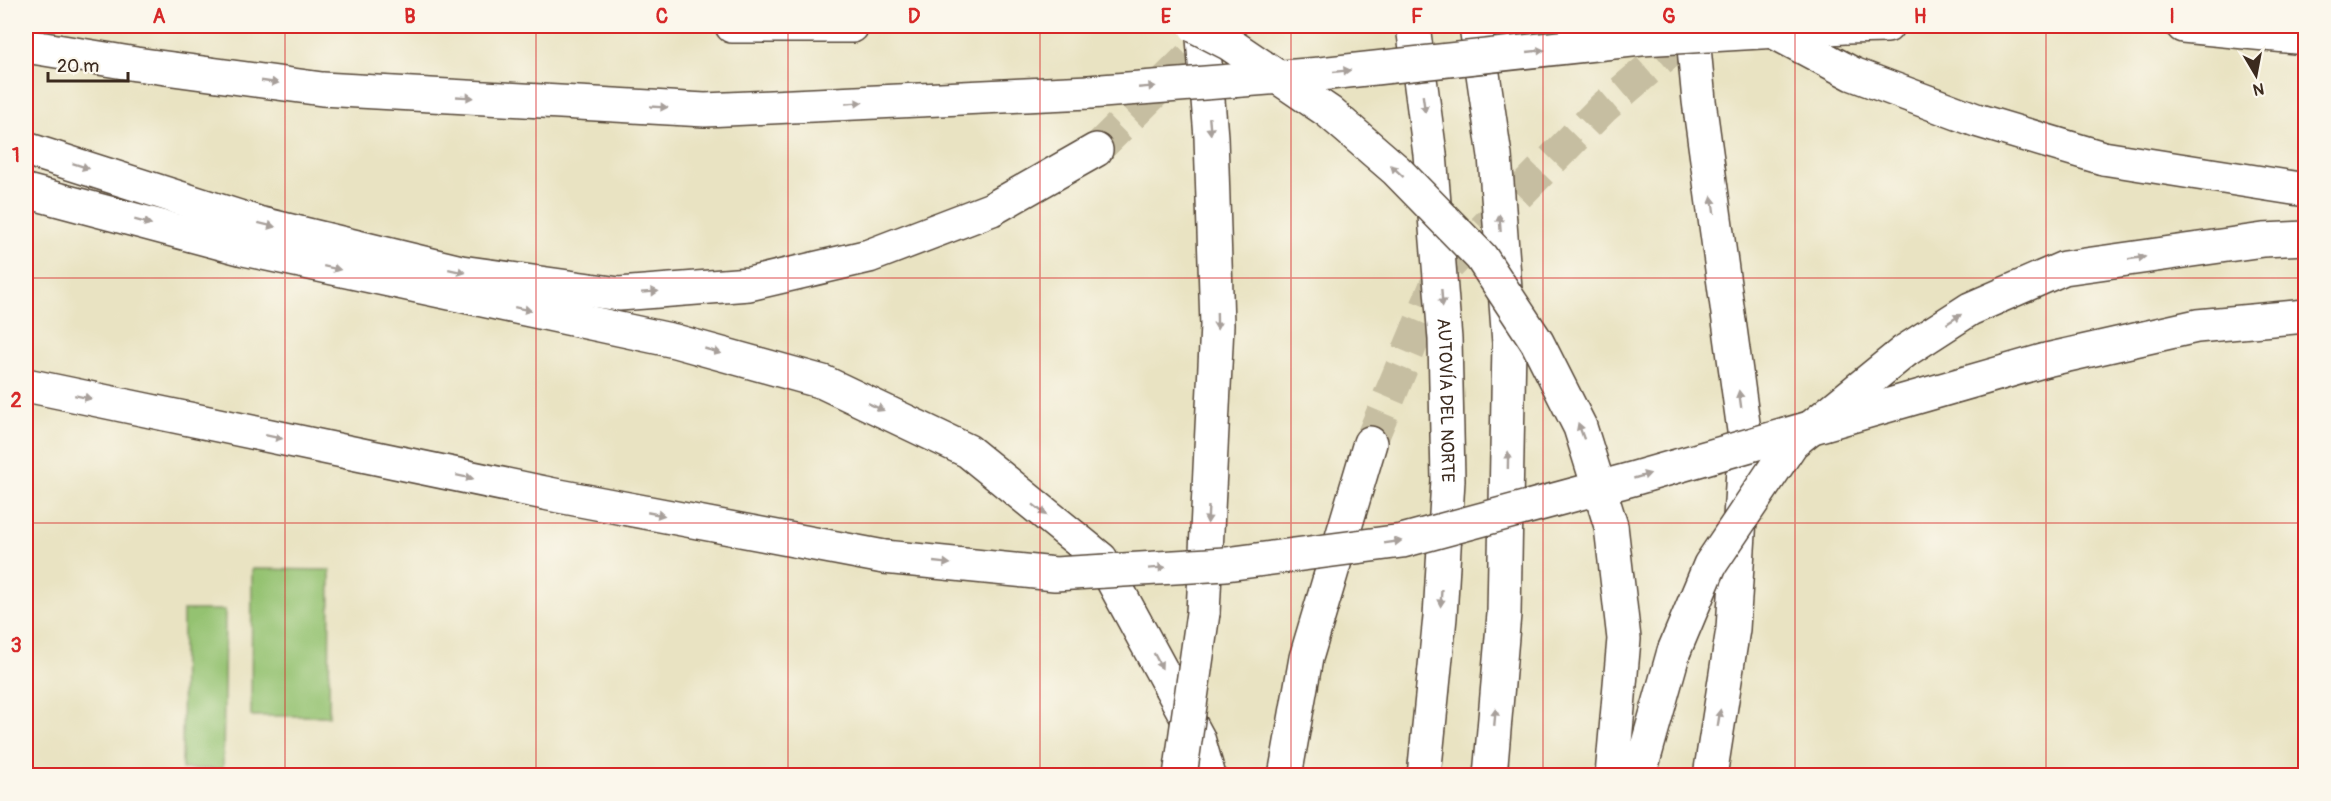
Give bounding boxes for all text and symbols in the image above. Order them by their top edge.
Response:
text: A [153,4,166,29]
text: B [404,4,416,29]
text: C [656,4,668,29]
text: D [908,4,921,29]
text: E [1161,4,1172,29]
text: F [1411,4,1423,29]
text: G [1662,4,1676,29]
text: H [1914,4,1927,29]
text: I [2169,4,2175,29]
scale bar [48,45,128,83]
north arrow [2226,45,2286,105]
one-way arrow [1526,46,1545,56]
text: 20 m [57,55,99,78]
one-way arrow [1332,66,1351,76]
one-way arrow [261,78,280,87]
text: N [2251,78,2265,100]
one-way arrow [1138,83,1157,92]
one-way arrow [455,92,474,101]
one-way arrow [1419,95,1428,114]
one-way arrow [845,98,864,107]
one-way arrow [650,103,669,112]
one-way arrow [1205,116,1215,135]
text: 1 [12,143,20,168]
one-way arrow [72,162,90,172]
one-way arrow [1390,165,1405,178]
one-way arrow [1708,196,1718,215]
one-way arrow [1495,214,1505,233]
one-way arrow [134,218,152,227]
one-way arrow [258,220,276,230]
one-way arrow [2128,253,2147,262]
one-way arrow [323,264,342,273]
one-way arrow [447,267,466,276]
one-way arrow [640,287,659,296]
one-way arrow [1437,289,1446,308]
one-way arrow [514,305,533,314]
one-way arrow [1212,311,1222,330]
one-way arrow [1946,314,1962,325]
street label: AUTOVÍA DEL NORTE [1432,317,1460,483]
one-way arrow [704,347,722,357]
text: 2 [10,388,22,413]
one-way arrow [1735,389,1744,408]
one-way arrow [73,393,92,402]
one-way arrow [867,403,884,412]
one-way arrow [1575,422,1585,440]
one-way arrow [264,433,283,442]
one-way arrow [1503,450,1513,469]
one-way arrow [1633,471,1651,480]
one-way arrow [455,472,474,482]
one-way arrow [1032,503,1048,516]
one-way arrow [1203,506,1212,525]
one-way arrow [647,510,666,519]
one-way arrow [1383,538,1402,547]
one-way arrow [932,558,951,568]
one-way arrow [1148,563,1167,573]
one-way arrow [1437,589,1446,608]
text: 3 [10,633,22,658]
one-way arrow [1153,653,1163,670]
one-way arrow [1490,708,1500,727]
one-way arrow [1714,708,1723,727]

